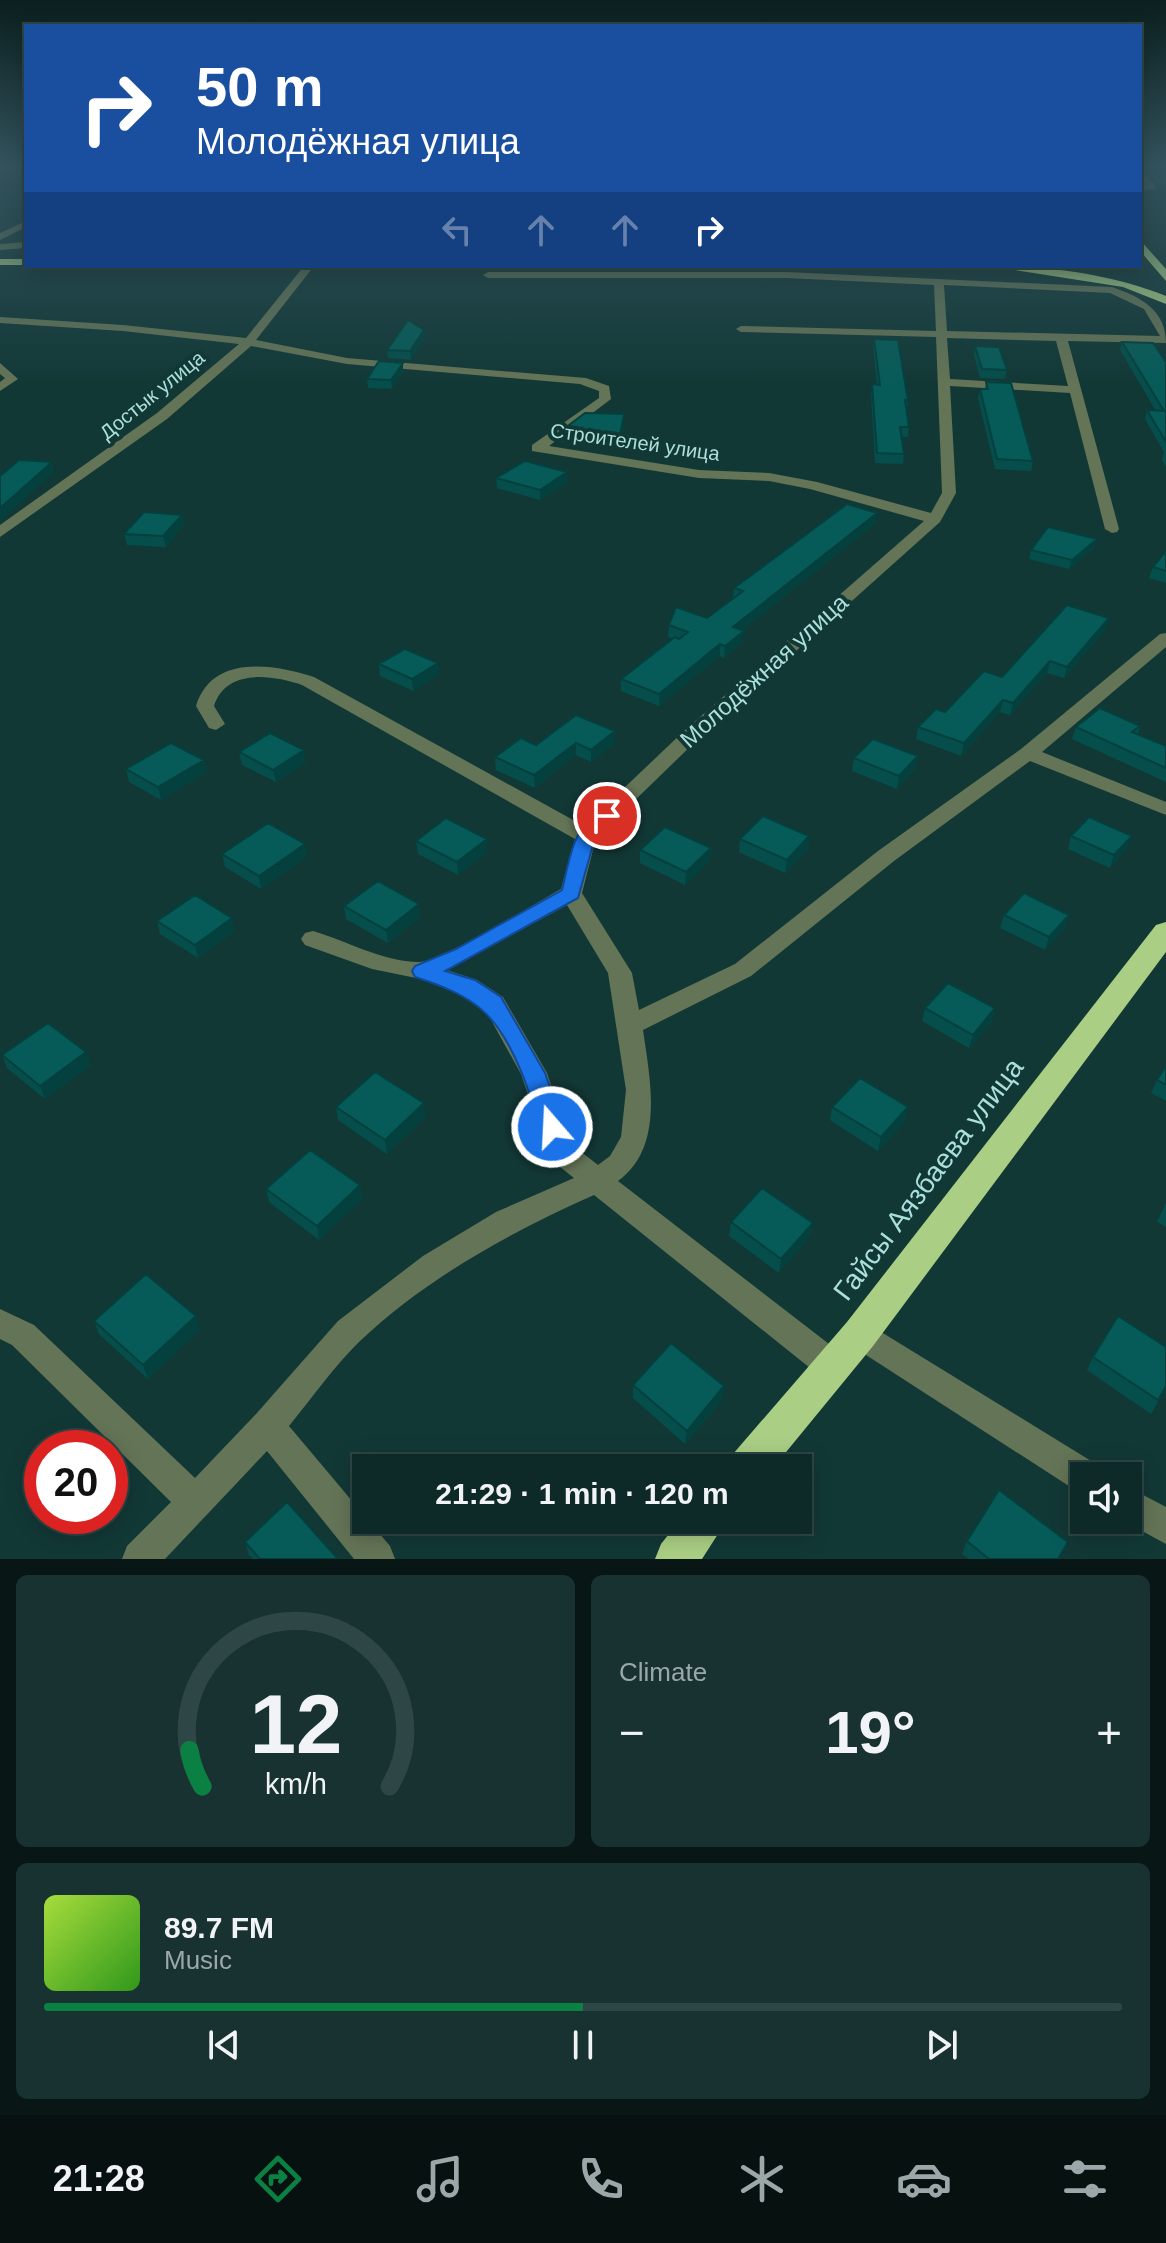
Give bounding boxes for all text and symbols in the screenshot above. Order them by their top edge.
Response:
text: 50 m [196,55,324,118]
icon: right [64,56,168,160]
text: Молодёжная улица [196,121,520,162]
icon: left [435,208,479,252]
icon: ahead [519,208,563,252]
icon: ahead [603,208,647,252]
icon: right [687,208,731,252]
street label: Достык улица [95,346,209,444]
street label: Строителей улица [549,419,722,465]
street label: Молодёжная улица [674,588,853,753]
pin [573,782,641,850]
icon: arrive [585,794,629,838]
street label: Гайсы Аязбаева улица [827,1052,1030,1306]
position arrow [510,1085,594,1169]
speed limit sign: 20 [24,1430,128,1534]
map controls [1070,1462,1142,1534]
button: sound [1070,1462,1142,1534]
text: 21:29 · 1 min · 120 m [435,1477,729,1510]
text: Climate [619,1657,707,1687]
text: 12 [249,1678,342,1771]
text: 19° [825,1699,916,1766]
text: − [619,1708,645,1757]
text: + [1096,1708,1122,1757]
text: km/h [265,1768,326,1800]
text: 89.7 FM [164,1911,274,1944]
text: Music [164,1945,232,1975]
icon: previous [202,2023,246,2067]
icon: pause [561,2023,605,2067]
icon: next [920,2023,964,2067]
icon: directions [250,2151,306,2207]
icon: music [412,2151,468,2207]
icon: phone [573,2151,629,2207]
icon: climate [734,2151,790,2207]
icon: car [896,2151,952,2207]
icon: filters [1057,2151,1113,2207]
text: 21:28 [53,2158,145,2199]

